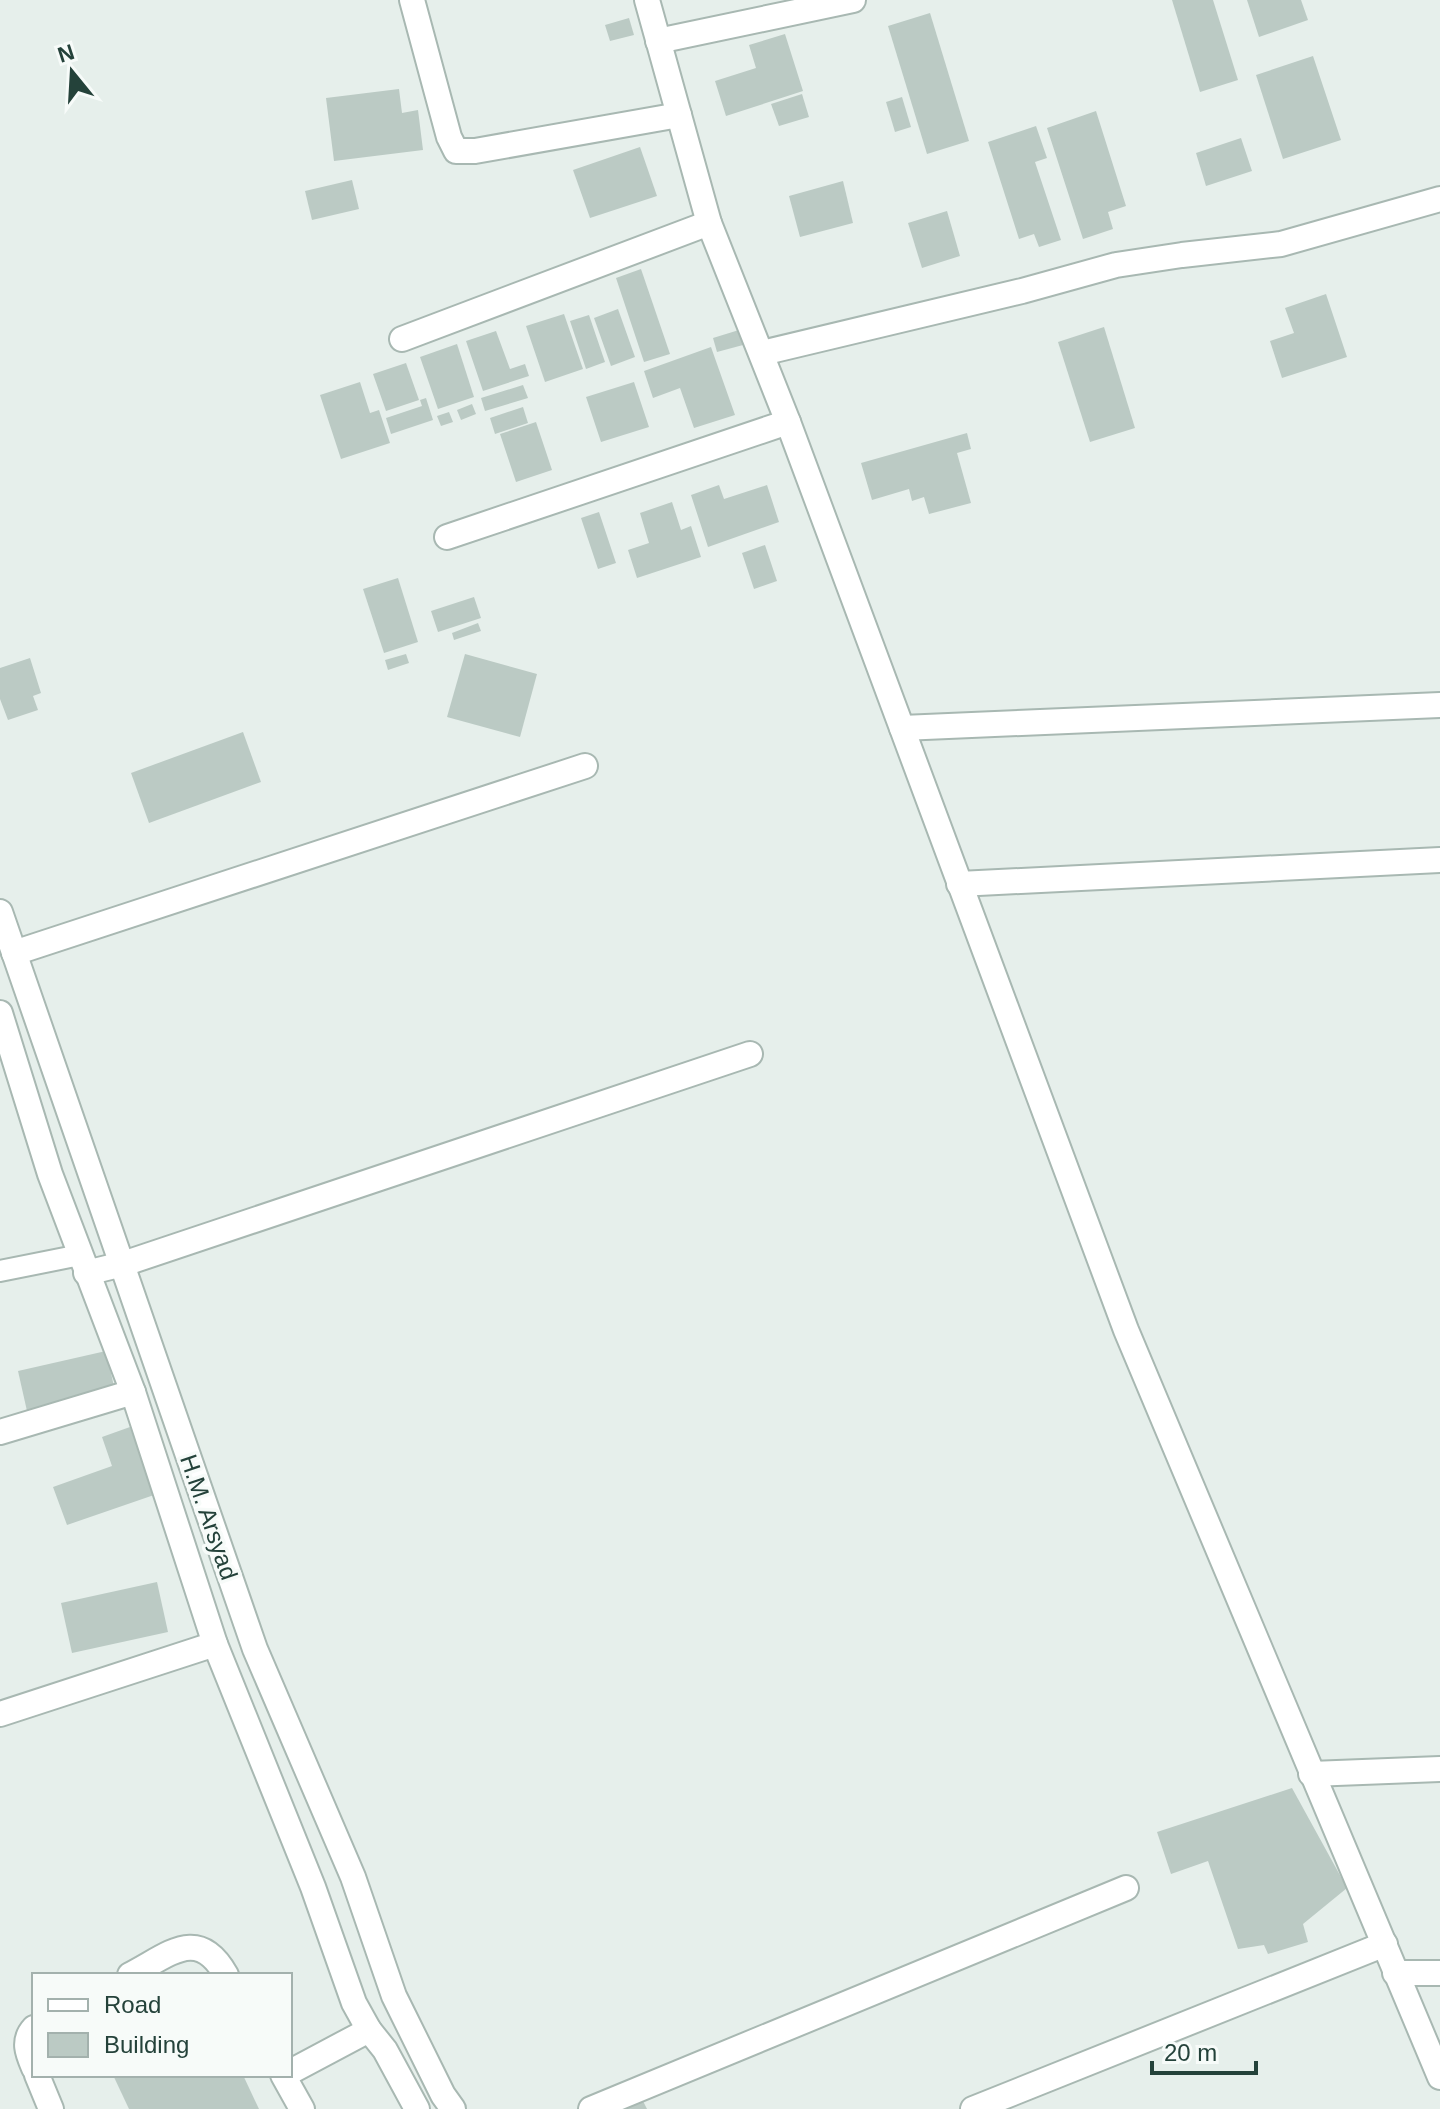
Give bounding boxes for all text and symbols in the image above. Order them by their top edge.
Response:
north arrow [32,32,112,112]
text: N [55,39,77,68]
street label: H.M. Arsyad [175,1451,243,1583]
legend [32,1973,292,2077]
text: Road [104,1991,161,2018]
scale bar [1152,2025,1256,2075]
text: Building [104,2031,189,2058]
text: 20 m [1164,2039,1217,2066]

